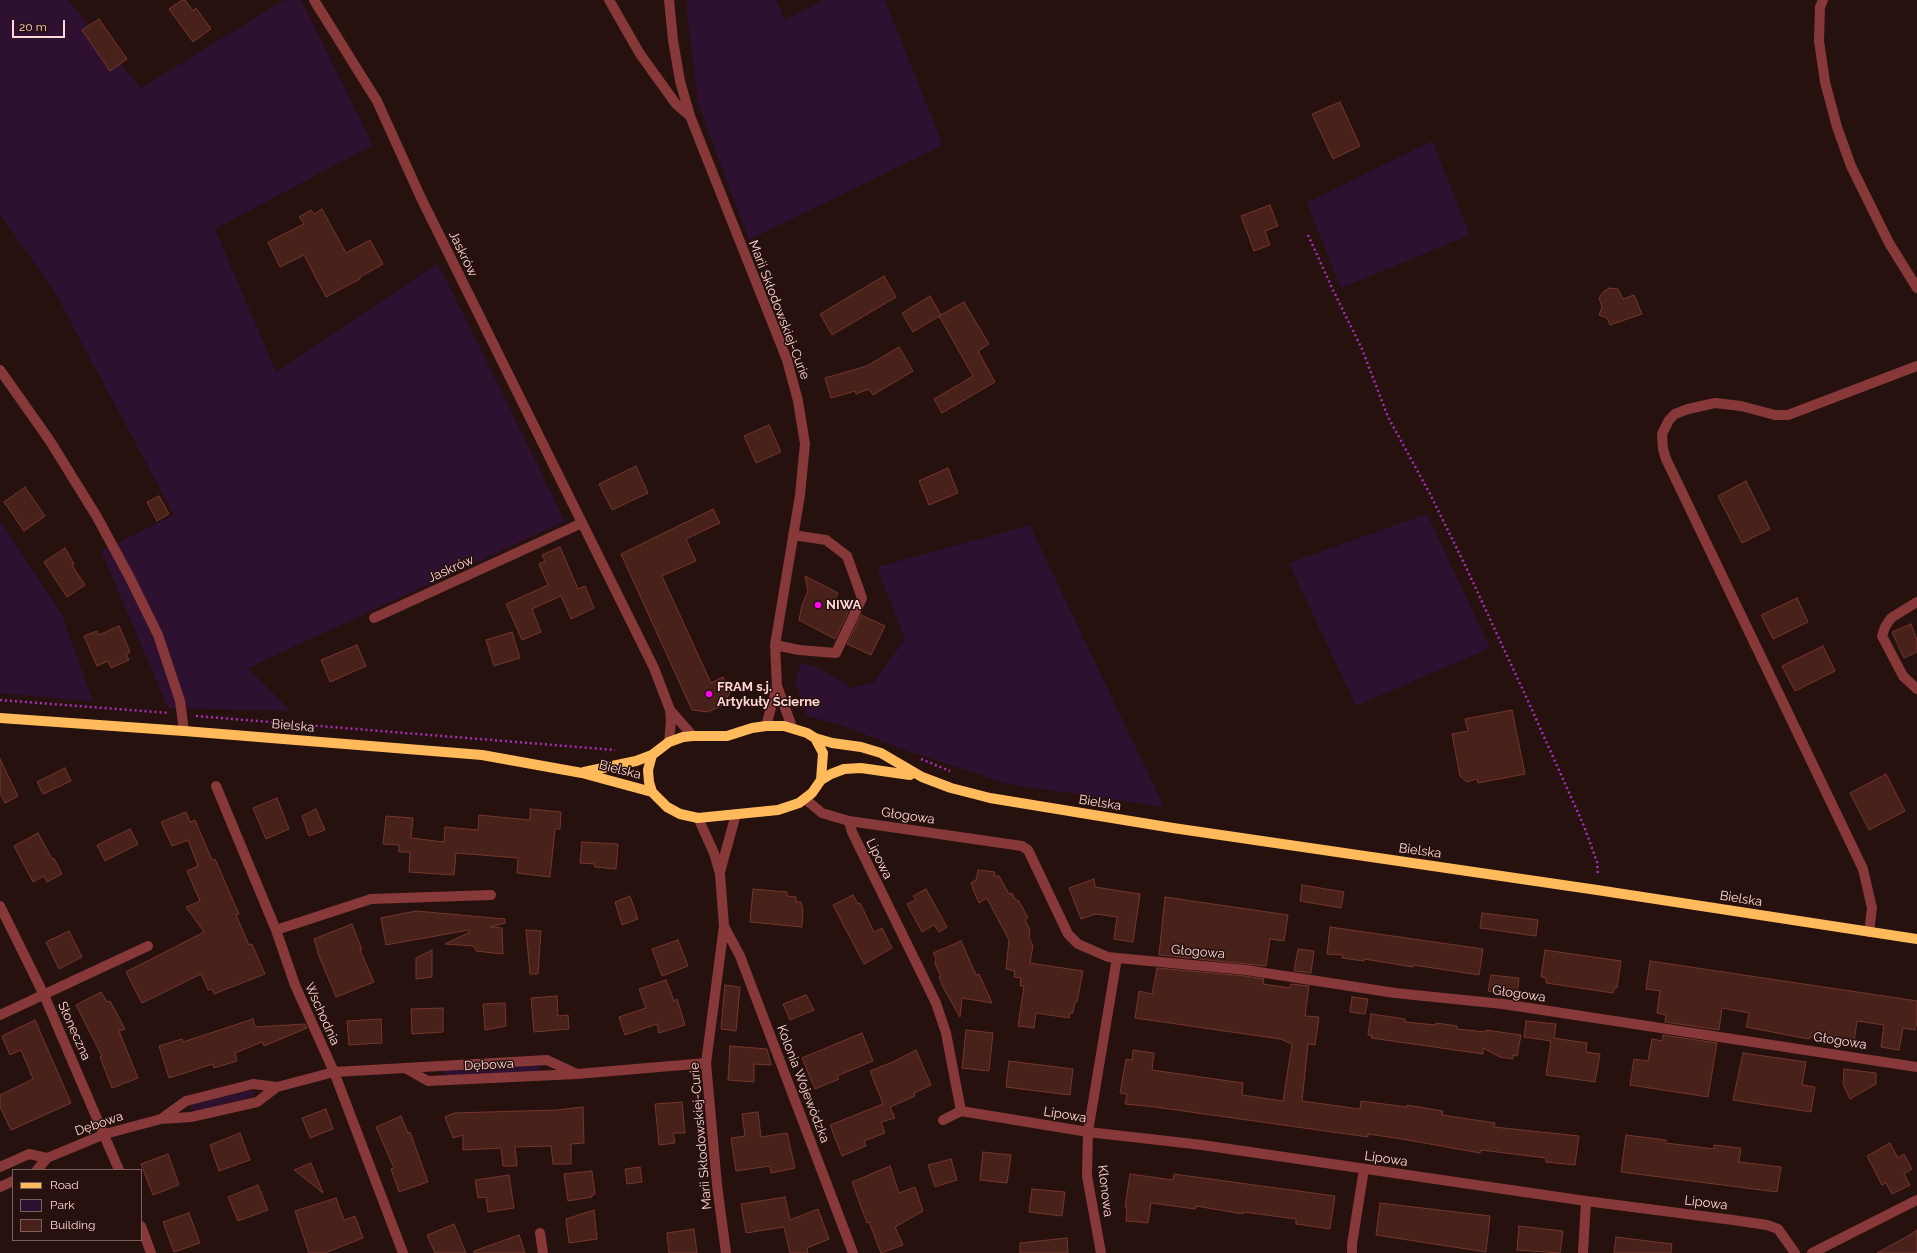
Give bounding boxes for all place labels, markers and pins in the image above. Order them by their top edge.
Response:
place label: NIWA [826,597,861,613]
marker: NIWA [813,600,823,610]
place label: FRAM s.j. Artykuły Ścierne [717,679,820,710]
marker: FRAM s.j. Artykuły Ścierne [704,689,714,699]

